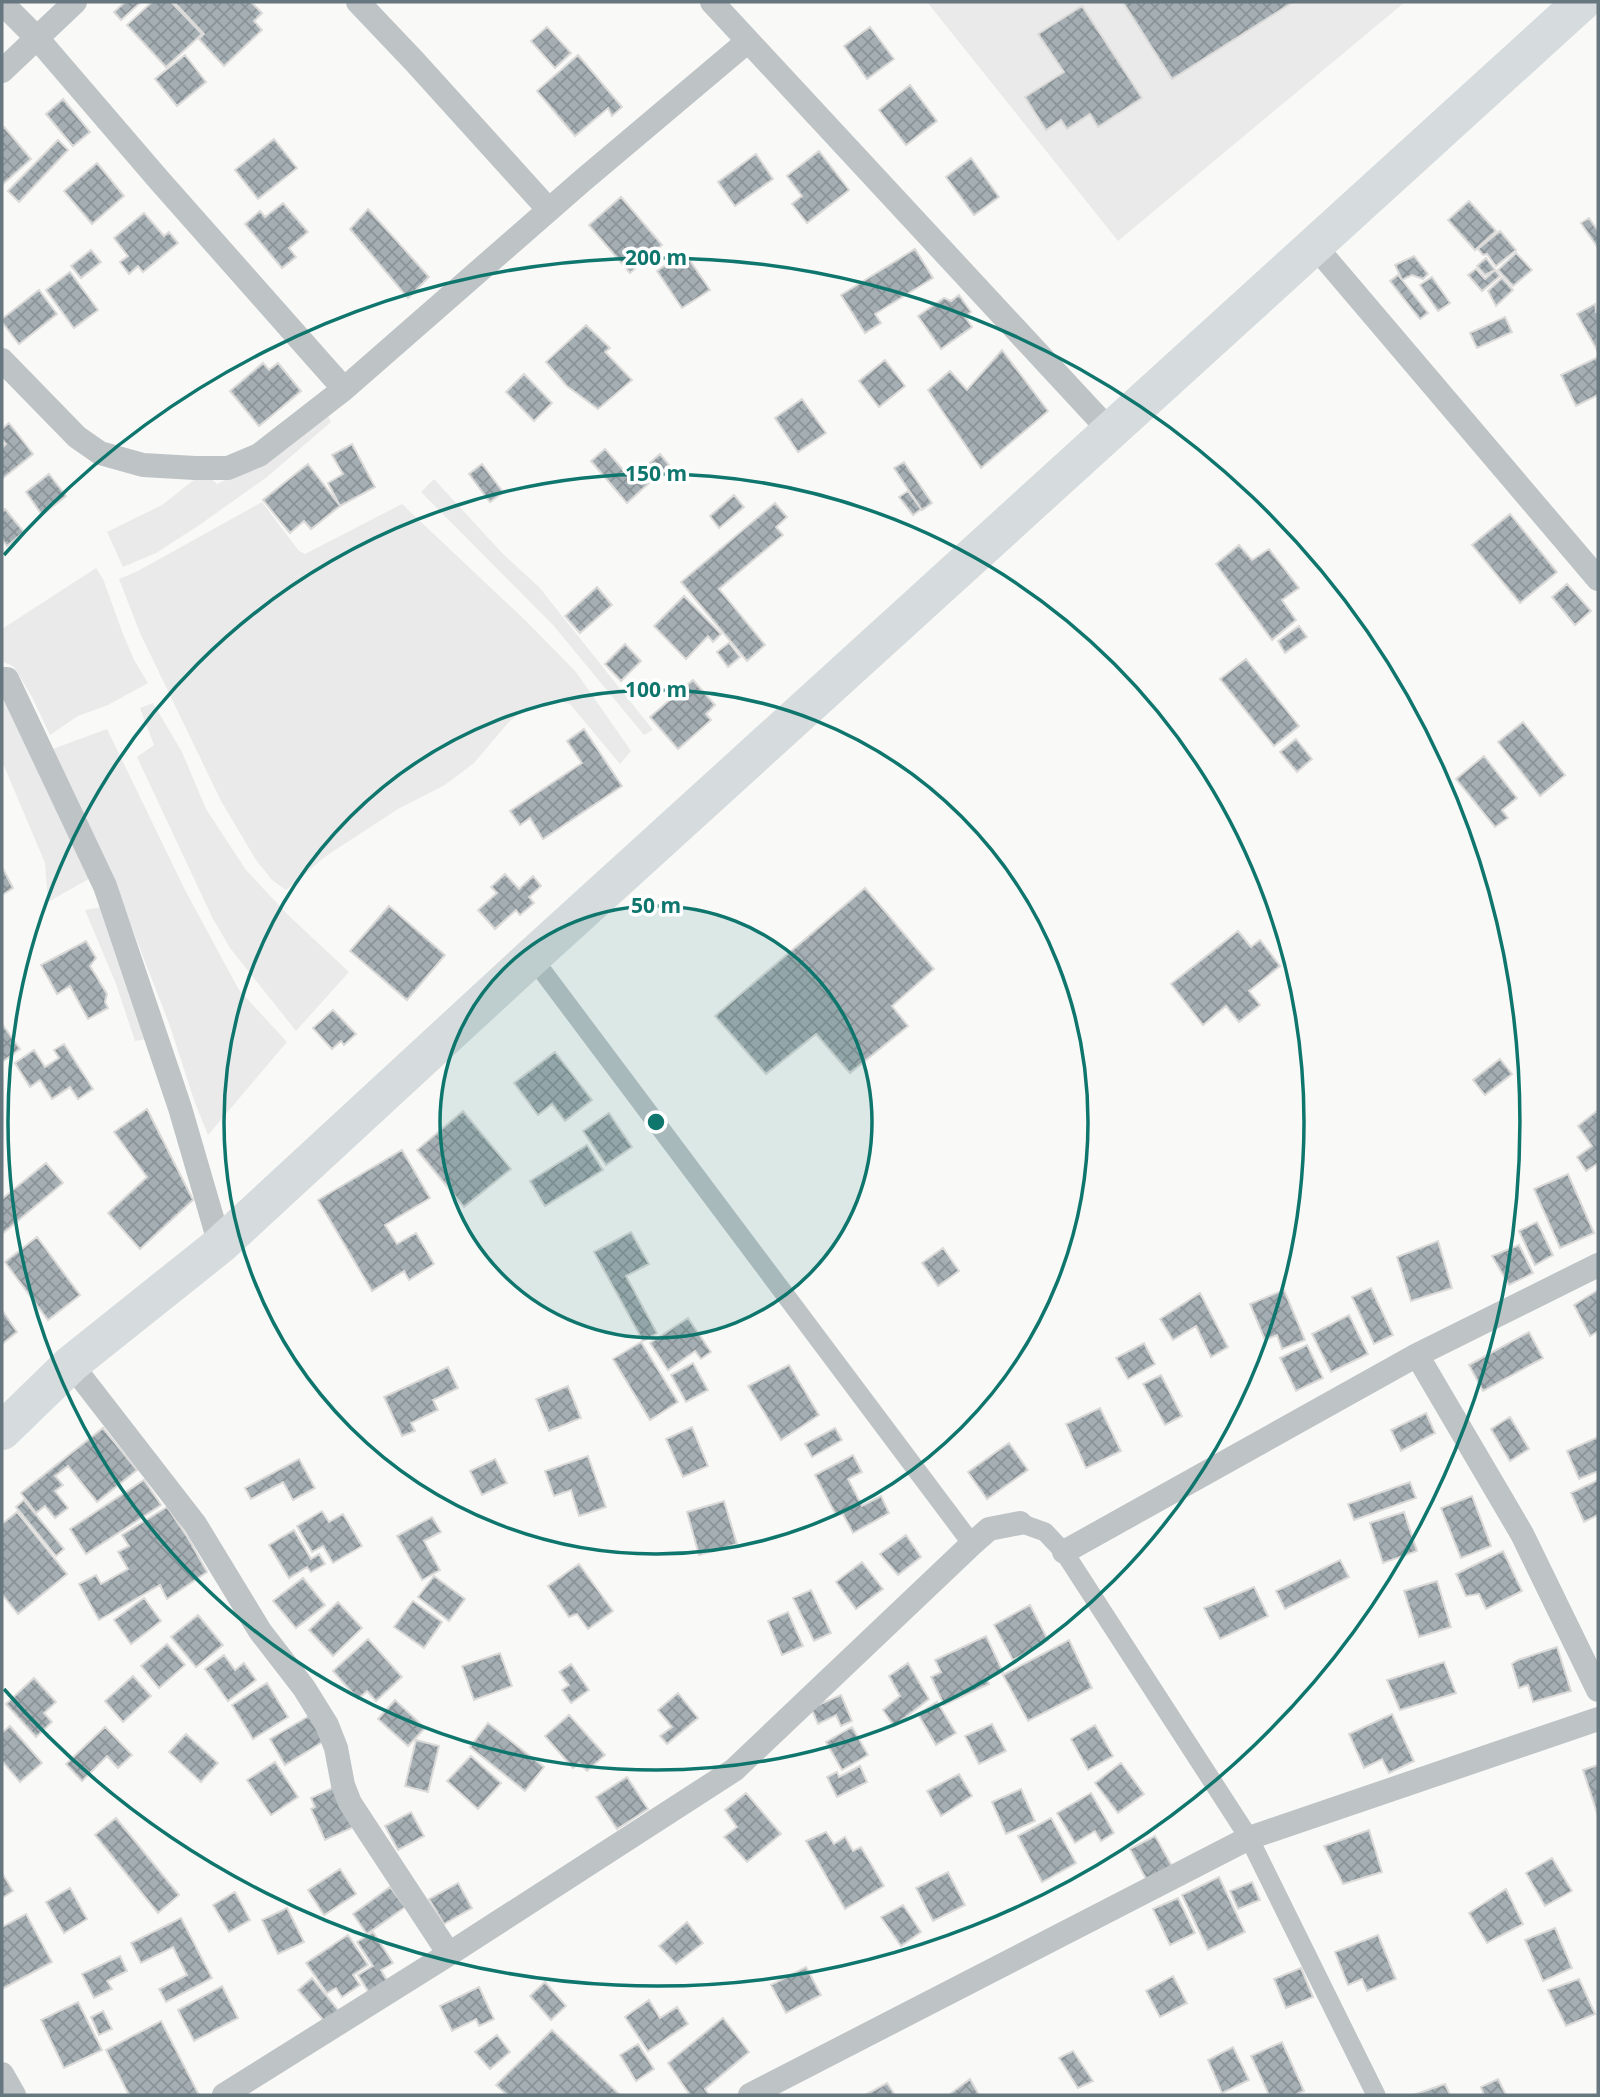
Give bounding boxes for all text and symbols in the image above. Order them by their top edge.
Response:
text: 200 m [625,243,687,271]
text: 150 m [625,459,687,487]
text: 100 m [625,675,687,703]
text: 50 m [631,891,681,919]
centre of rings [644,1110,668,1134]

